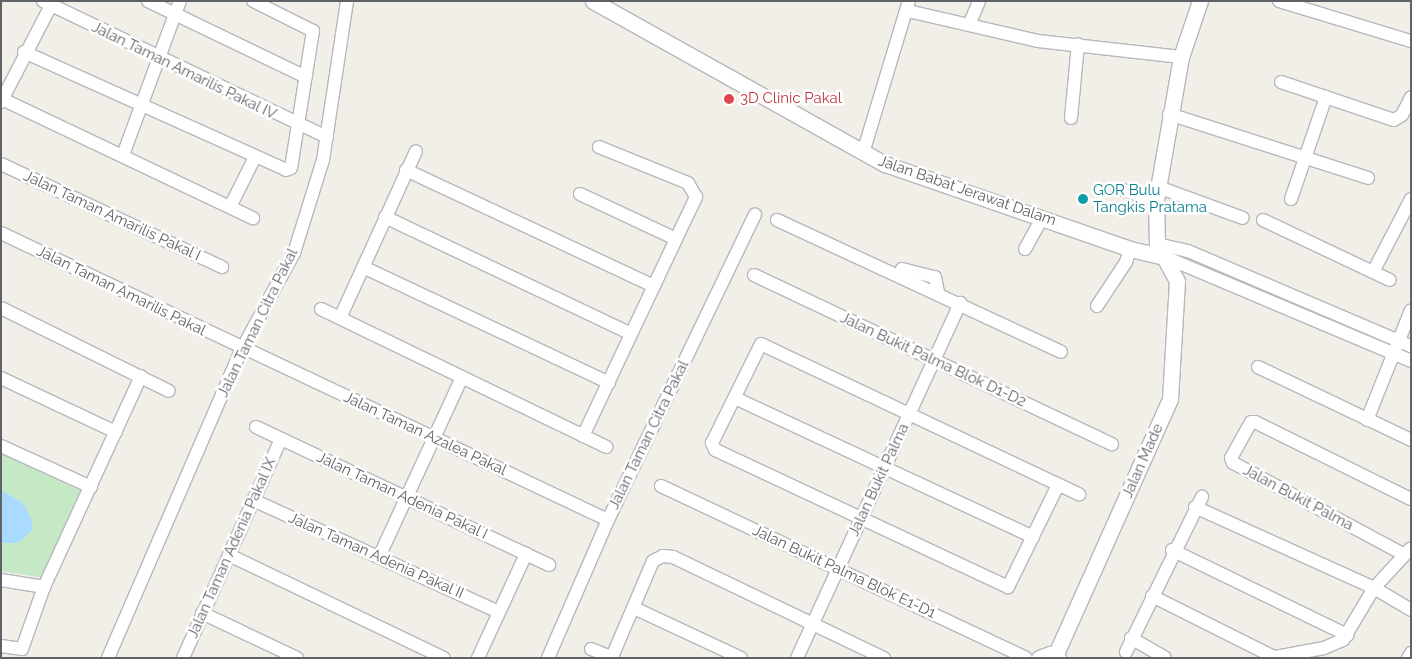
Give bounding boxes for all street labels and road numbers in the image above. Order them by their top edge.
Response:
street label: Jalan Taman Amarilis Pakal IV [88,18,280,124]
street label: Jalan Babat Jerawat Dalam [875,152,1059,230]
street label: Jalan Taman Amarilis Pakal I [20,167,204,265]
street label: Jalan Taman Amarilis Pakal [33,242,209,340]
street label: Jalan Taman Citra Pakal [214,245,302,401]
street label: Jalan Bukit Palma Blok D1-D2 [837,309,1029,411]
street label: Jalan Taman Citra Pakal [605,357,693,513]
street label: Jalan Taman Azalea Pakal [340,388,510,480]
street label: Jalan Bukit Palma [845,421,913,539]
street label: Jalan Made [1119,421,1167,501]
street label: Jalan Taman Adenia Pakal I [313,448,491,544]
street label: Jalan Taman Adenia Pakal IX [184,454,280,642]
street label: Jalan Bukit Palma [1240,461,1356,535]
street label: Jalan Taman Adenia Pakal II [285,509,467,603]
street label: Jalan Bukit Palma Blok E1-D1 [750,522,938,622]

